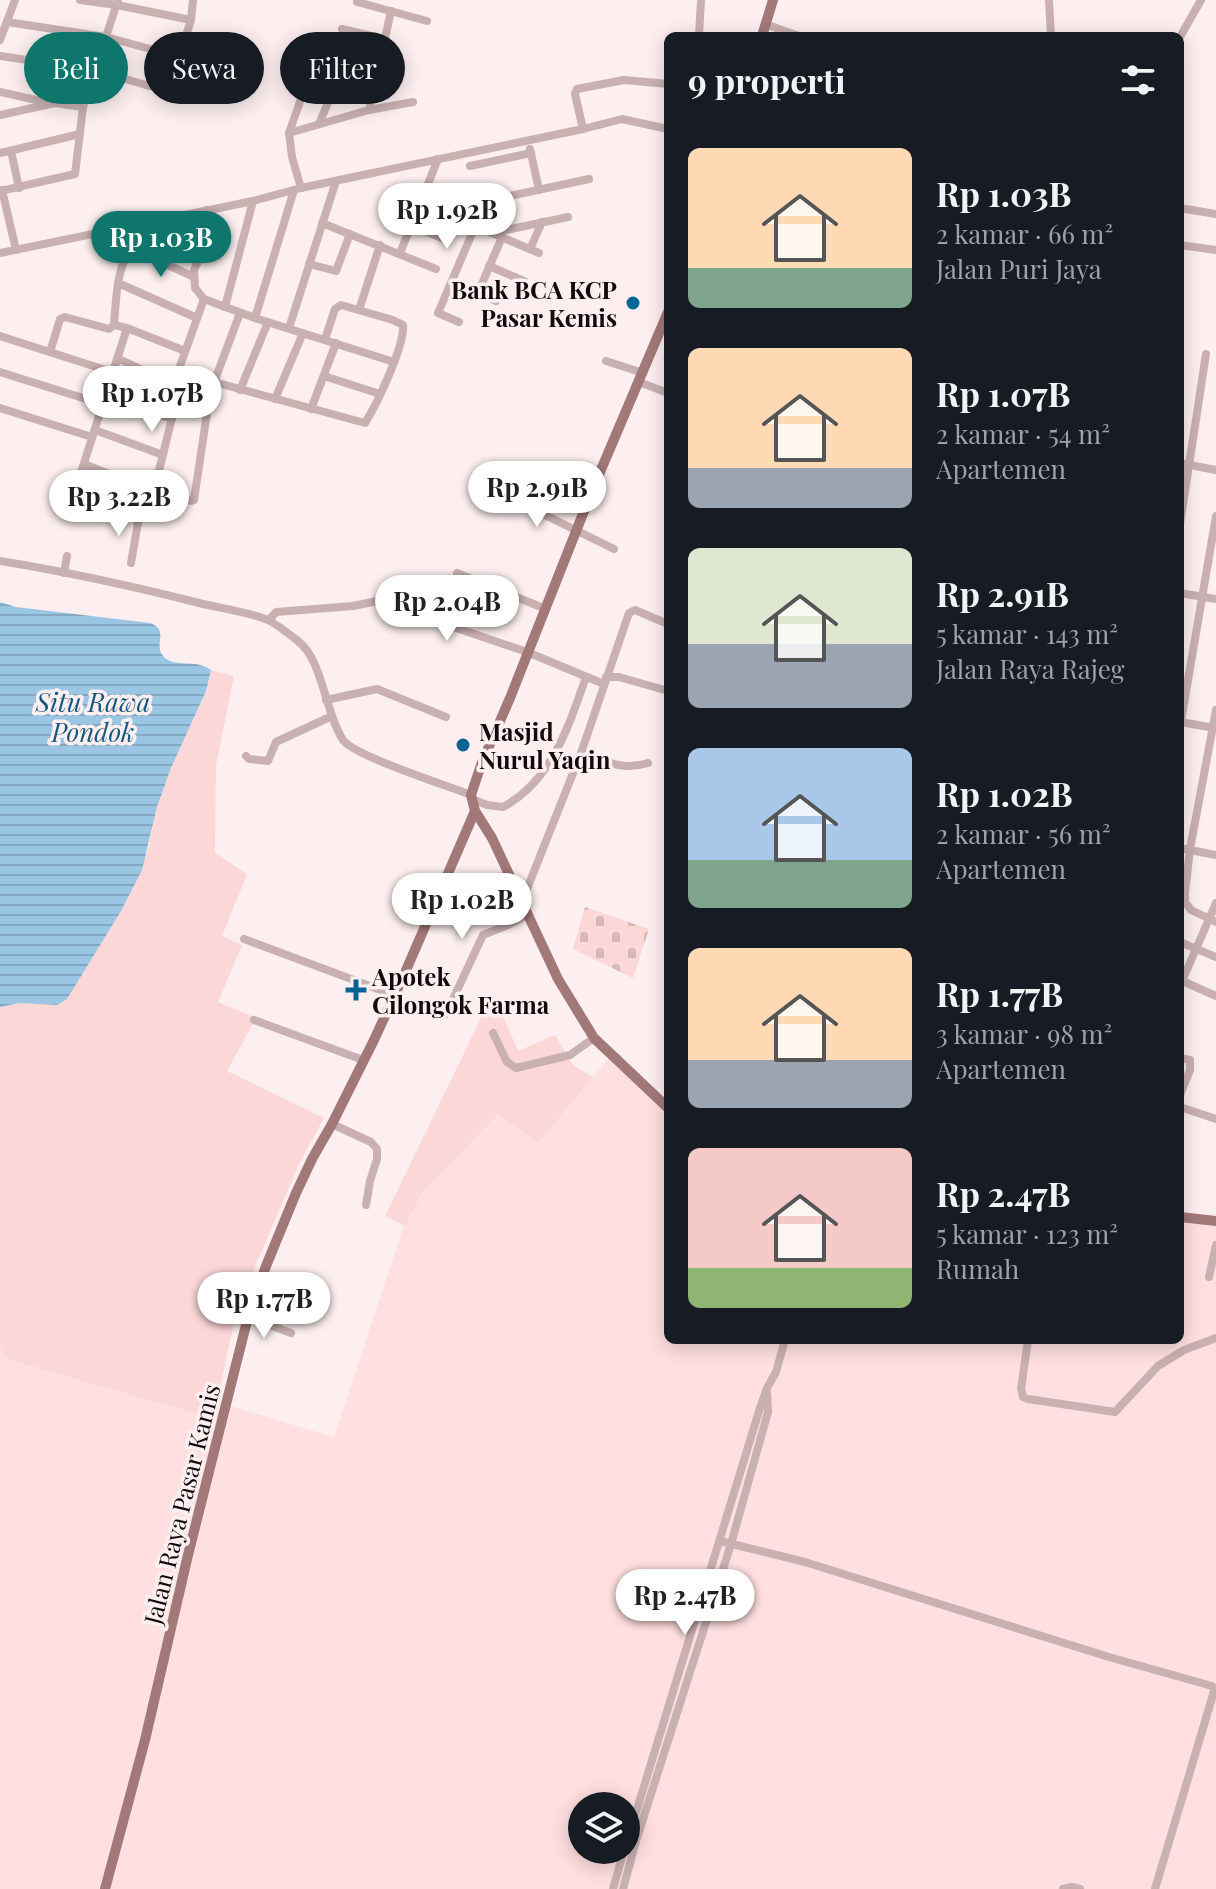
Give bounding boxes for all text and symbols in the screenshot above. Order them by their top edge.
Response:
chip: Beli [24,32,128,104]
chip: Sewa [144,32,264,104]
chip: Filter [280,32,405,104]
text: 9 properti [688,57,846,103]
icon: filters [1116,58,1160,102]
text: Rp 1.03B [936,170,1071,216]
icon: home [752,180,848,276]
pin: Rp 1.92B [364,183,530,251]
text: Rp 1.92B [396,191,498,226]
pin: Rp 1.03B [78,211,244,279]
text: 2 kamar · 66 m² [936,216,1113,251]
text: Rp 1.03B [109,219,213,254]
text: Jalan Puri Jaya [936,251,1102,286]
place label: Bank BCA KCP Pasar Kemis [451,273,617,333]
marker: Bank BCA KCP Pasar Kemis [624,294,642,312]
pin: Rp 1.07B [69,366,235,434]
text: Rp 1.07B [936,370,1070,416]
text: Rp 1.07B [101,374,203,409]
icon: home [752,380,848,476]
text: 2 kamar · 54 m² [936,416,1110,451]
text: Apartemen [936,451,1066,486]
pin: Rp 2.91B [454,461,620,529]
text: Rp 2.91B [486,469,588,504]
pin: Rp 3.22B [36,470,202,538]
text: Rp 3.22B [67,478,171,513]
text: Rp 2.91B [936,570,1069,616]
pin: Rp 2.04B [364,575,530,643]
icon: home [752,580,848,676]
text: Rp 2.04B [393,583,501,618]
text: 5 kamar · 143 m² [936,616,1118,651]
text: Jalan Raya Rajeg [936,651,1125,686]
water label: Situ Rawa Pondok [35,684,150,749]
place label: Masjid Nurul Yaqin [479,715,611,775]
marker: Masjid Nurul Yaqin [454,736,472,754]
text: Rp 1.02B [936,770,1073,816]
icon: home [752,780,848,876]
text: 2 kamar · 56 m² [936,816,1111,851]
text: Apartemen [936,851,1066,886]
pin: Rp 1.02B [379,873,545,941]
text: Rp 1.02B [410,881,514,916]
place label: Apotek Cilongok Farma [371,960,550,1020]
text: Rp 1.77B [936,970,1063,1016]
icon: home [752,980,848,1076]
marker: Apotek Cilongok Farma [347,981,365,999]
text: 3 kamar · 98 m² [936,1016,1112,1051]
text: Apartemen [936,1051,1066,1086]
text: Rp 2.47B [936,1170,1070,1216]
icon: home [752,1180,848,1276]
text: 5 kamar · 123 m² [936,1216,1118,1251]
text: Rumah [936,1251,1019,1286]
pin: Rp 1.77B [181,1272,347,1340]
text: Rp 1.77B [215,1280,313,1315]
street label: Jalan Raya Pasar Kamis [135,1380,226,1629]
pin: Rp 2.47B [602,1569,768,1637]
text: Rp 2.47B [634,1577,736,1612]
map controls [568,1792,640,1864]
button: layers [568,1792,640,1864]

